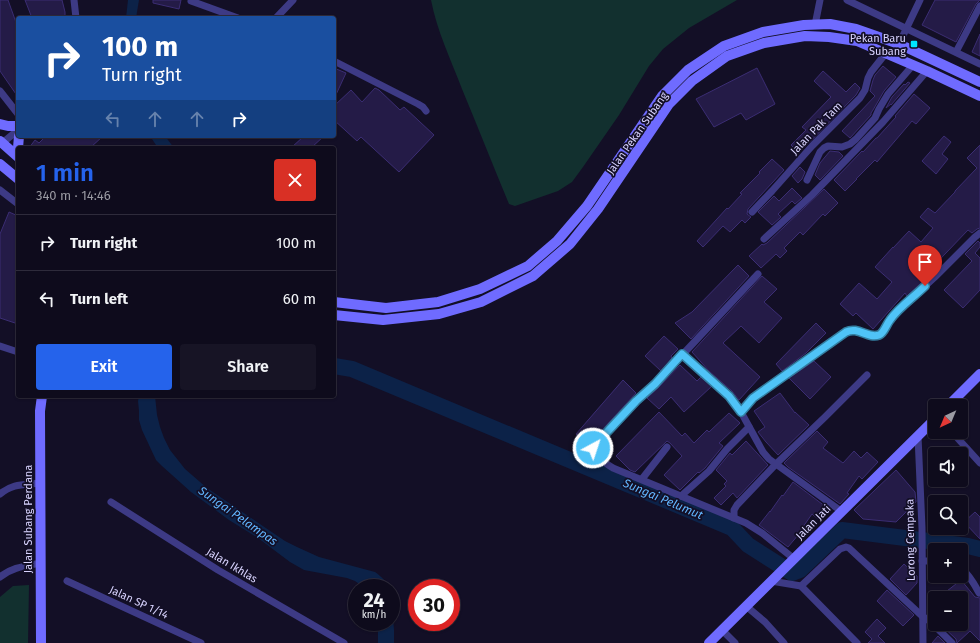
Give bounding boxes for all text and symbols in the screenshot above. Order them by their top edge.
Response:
text: 100 m [102,30,178,63]
icon: right [36,32,88,84]
place label: Pekan Baru Subang [850,32,906,58]
marker: Pekan Baru Subang [909,39,919,49]
text: Turn right [102,64,182,86]
street label: Jalan Pekan Subang [604,89,671,177]
street label: Jalan Pak Tam [788,99,845,158]
icon: left [102,108,124,130]
icon: ahead [144,108,166,130]
icon: ahead [186,108,208,130]
icon: right [228,108,250,130]
text: 1 min [36,159,94,187]
button: close [274,159,316,201]
text: 340 m · 14:46 [36,188,111,203]
icon: right [36,232,58,254]
text: Turn right [70,234,137,252]
text: 100 m [276,234,316,252]
pin [908,245,942,286]
icon: arrive [914,251,936,273]
icon: left [36,288,58,310]
text: Turn left [70,290,128,308]
text: 60 m [283,290,316,308]
button: Exit [36,344,172,390]
button: Share [180,344,316,390]
north arrow [928,399,968,439]
map controls [928,399,968,631]
position arrow [572,427,614,469]
button: sound [928,447,968,487]
street label: Jalan Subang Perdana [22,465,35,573]
water label: Sungai Pelumut [620,476,706,522]
water label: Sungai Pelampas [195,483,280,549]
button: search [928,495,968,535]
street label: Lorong Cempaka [903,499,918,581]
street label: Jalan Jati [793,502,834,543]
button: + [928,543,968,583]
street label: Jalan Ikhlas [204,545,260,586]
speed limit sign: 30 [408,579,460,631]
street label: Jalan SP 1/14 [107,583,170,622]
text: 24 [363,588,385,612]
button: − [928,591,968,631]
text: km/h [362,609,386,621]

